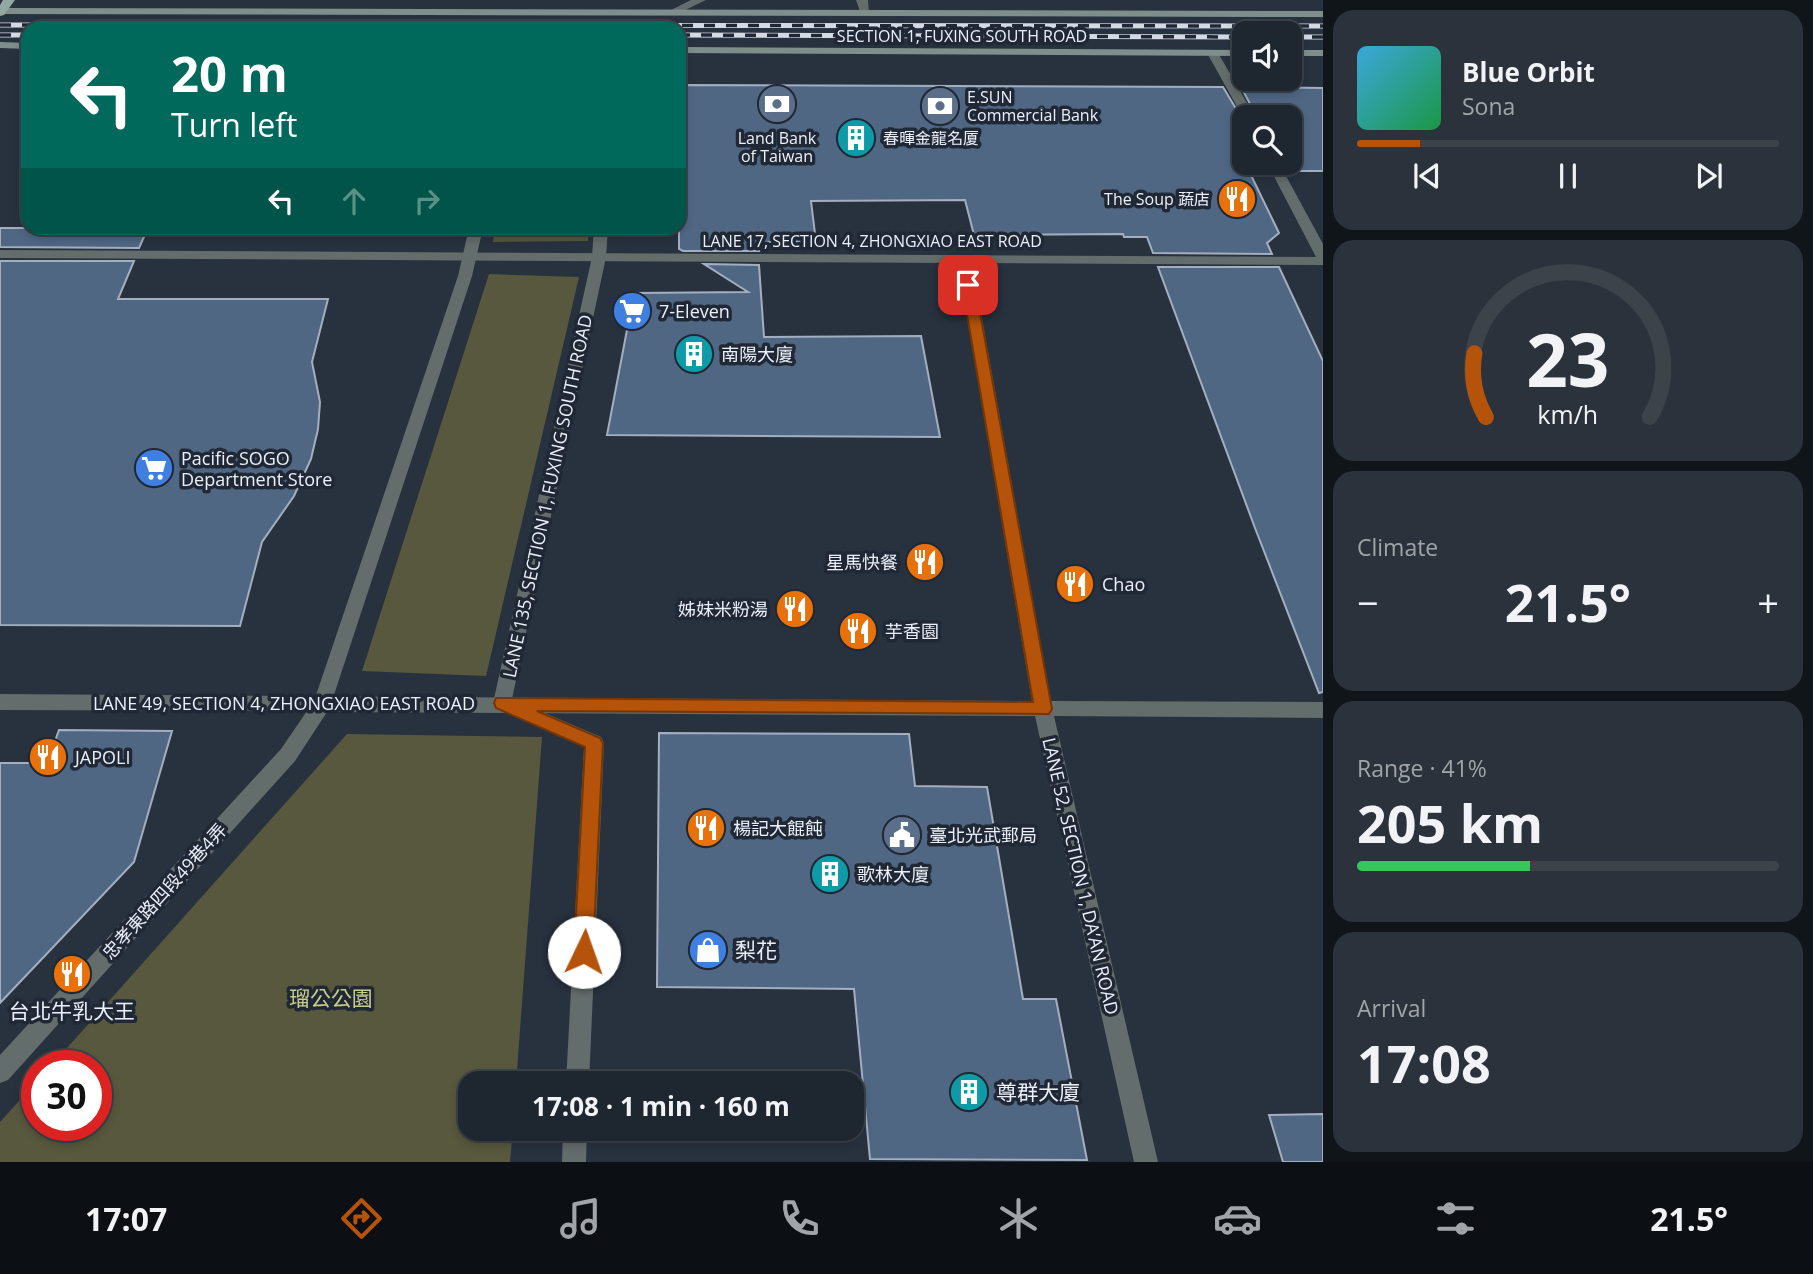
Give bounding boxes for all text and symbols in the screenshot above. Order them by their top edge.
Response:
map controls [1232,21,1302,175]
button: sound [1232,21,1302,91]
street label: SECTION 1, FUXING SOUTH ROAD [837,25,1087,47]
text: 20 m [171,40,288,106]
icon: left [56,49,147,140]
text: Blue Orbit [1462,54,1595,90]
bank icon: Land Bank of Taiwan [756,83,798,125]
bank icon: E.SUN Commercial Bank [919,85,961,127]
place label: E.SUN Commercial Bank [967,86,1099,126]
text: Sona [1462,90,1515,122]
text: Turn left [171,103,297,146]
button: search [1232,105,1302,175]
building icon: 春暉金龍名厦 [835,117,877,159]
place label: Land Bank of Taiwan [738,127,817,167]
place label: 春暉金龍名厦 [883,127,979,149]
icon: previous [1408,157,1446,195]
icon: pause [1549,157,1587,195]
icon: next [1690,157,1728,195]
restaurant icon: The Soup 蔬店 [1216,178,1258,220]
icon: left [262,182,300,220]
icon: ahead [335,182,373,220]
icon: right [408,182,446,220]
place label: The Soup 蔬店 [1104,188,1210,210]
street label: LANE 17, SECTION 4, ZHONGXIAO EAST ROAD [702,230,1042,252]
pin [938,255,998,315]
icon: arrive [949,266,987,304]
supermarket icon: 7-Eleven [611,290,653,332]
place label: 7-Eleven [659,299,730,323]
text: 23 [1526,309,1610,408]
street label: LANE 135, SECTION 1, FUXING SOUTH ROAD [497,312,597,680]
building icon: 南陽大廈 [673,333,715,375]
place label: 南陽大廈 [721,342,793,366]
text: km/h [1538,396,1598,430]
place label: Pacific SOGO Department Store [181,446,332,491]
supermarket icon: Pacific SOGO Department Store [133,447,175,489]
text: Climate [1357,531,1438,563]
restaurant icon: 星馬快餐 [904,541,946,583]
place label: 星馬快餐 [826,550,898,574]
restaurant icon: Chao [1054,563,1096,605]
text: 21.5° [1505,566,1631,637]
place label: Chao [1102,572,1145,596]
text: − [1357,576,1379,628]
text: + [1757,576,1779,628]
restaurant icon: 姊妹米粉湯 [774,588,816,630]
place label: 姊妹米粉湯 [678,597,768,621]
restaurant icon: 芋香園 [837,610,879,652]
place label: 芋香園 [885,619,939,643]
street label: LANE 49, SECTION 4, ZHONGXIAO EAST ROAD [93,691,475,715]
street label: LANE 52, SECTION 1, DA’AN ROAD [1037,735,1125,1017]
restaurant icon: JAPOLI [27,736,69,778]
place label: JAPOLI [73,745,130,769]
text: Range · 41% [1357,752,1487,784]
text: 205 km [1357,787,1543,858]
restaurant icon: 楊記大餛飩 [685,807,727,849]
public building icon: 臺北光武郵局 [881,814,923,856]
place label: 楊記大餛飩 [733,816,823,840]
street label: 忠孝東路四段49巷4弄 [97,818,231,964]
place label: 臺北光武郵局 [929,823,1037,847]
building icon: 歌林大廈 [809,853,851,895]
place label: 歌林大廈 [857,862,929,886]
position arrow [547,915,621,989]
shop icon: 梨花 [687,929,729,971]
place label: 梨花 [735,936,777,964]
restaurant icon: 台北牛乳大王 [51,953,93,995]
park label: 瑠公公園 [289,984,373,1012]
text: Arrival [1357,992,1426,1024]
place label: 台北牛乳大王 [9,997,135,1025]
text: 17:08 [1357,1027,1491,1098]
speed limit sign: 30 [21,1050,112,1141]
building icon: 尊群大廈 [948,1071,990,1113]
place label: 尊群大廈 [996,1078,1080,1106]
text: 17:08 · 1 min · 160 m [532,1088,790,1124]
icon: directions [337,1194,386,1243]
icon: music [556,1194,605,1243]
icon: phone [775,1194,824,1243]
icon: climate [994,1194,1043,1243]
icon: car [1213,1194,1262,1243]
icon: filters [1431,1194,1480,1243]
text: 17:07 [85,1197,167,1240]
text: 21.5° [1650,1197,1728,1240]

